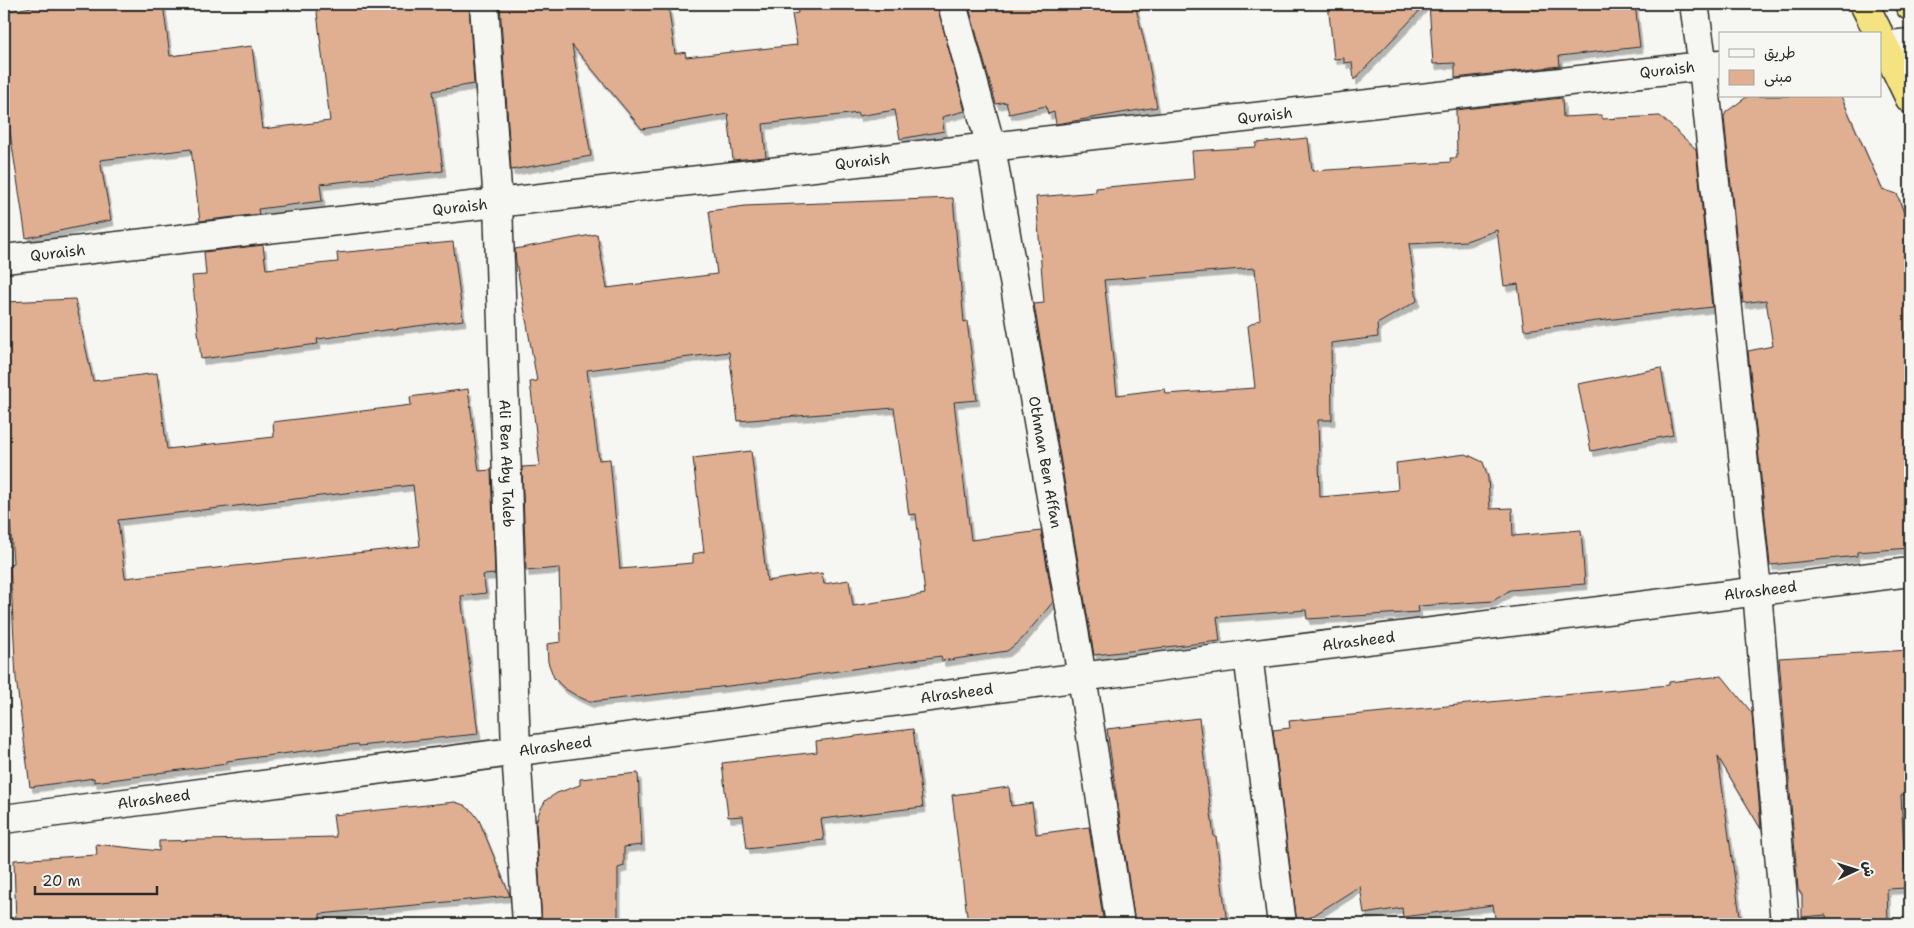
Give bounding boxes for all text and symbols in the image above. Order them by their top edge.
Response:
legend [1719,32,1882,98]
text: طريق [1764,43,1796,63]
street label: Quraish [1639,57,1696,83]
text: مبنى [1764,67,1792,87]
street label: Quraish [1236,103,1294,129]
street label: Quraish [834,148,891,175]
street label: Quraish [431,194,489,220]
street label: Quraish [29,240,86,266]
street label: Othman Ben Affan [1024,394,1066,530]
street label: Ali Ben Aby Taleb [494,399,519,528]
street label: Alrasheed [1723,576,1798,605]
street label: Alrasheed [1321,627,1396,656]
street label: Alrasheed [919,679,995,708]
street label: Alrasheed [518,732,593,761]
street label: Alrasheed [116,784,192,814]
north arrow [1832,846,1882,896]
text: ش [1859,861,1878,877]
scale bar [35,863,158,895]
text: 20 m [42,871,81,891]

